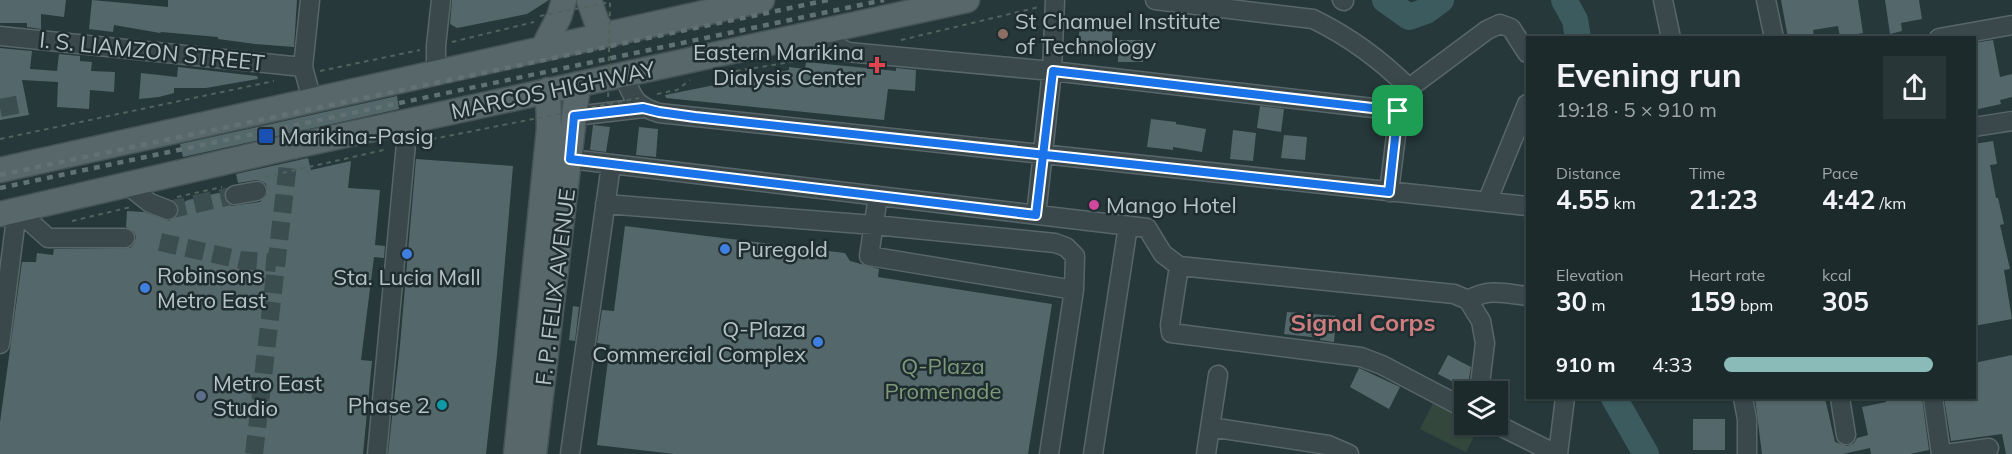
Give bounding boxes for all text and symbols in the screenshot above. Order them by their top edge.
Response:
place label: St Chamuel Institute of Technology [1015,7,1221,60]
street label: I. S. LIAMZON STREET [38,25,266,77]
marker: St Chamuel Institute of Technology [996,27,1010,41]
place label: Eastern Marikina Dialysis Center [693,38,864,91]
text: Evening run [1556,54,1742,95]
street label: MARCOS HIGHWAY [448,55,658,125]
marker: Eastern Marikina Dialysis Center [868,56,886,74]
button: share [1883,56,1946,119]
pin [1372,85,1423,136]
icon: arrive [1381,94,1414,127]
text: 19:18 · 5 × 910 m [1556,97,1717,122]
place label: Marikina-Pasig [280,122,434,150]
marker: Marikina-Pasig [257,127,275,145]
text: Distance [1556,163,1621,183]
text: Time [1689,163,1725,183]
text: Pace [1822,163,1858,183]
text: 4.55 [1556,183,1609,216]
text: 21:23 [1689,183,1758,216]
text: 4:42 [1822,183,1875,216]
street label: F. P. FELIX AVENUE [529,187,581,387]
place label: Mango Hotel [1106,191,1237,219]
text: km [1609,193,1636,213]
text: /km [1875,193,1906,213]
marker: Mango Hotel [1087,198,1101,212]
place label: Puregold [737,235,828,263]
marker: Puregold [718,242,732,256]
marker: Sta. Lucia Mall [400,247,414,261]
place label: Robinsons Metro East [157,261,266,314]
place label: Sta. Lucia Mall [333,263,481,291]
text: Elevation [1556,265,1624,285]
text: Heart rate [1689,265,1765,285]
text: kcal [1822,265,1851,285]
marker: Robinsons Metro East [138,281,152,295]
text: 30 [1556,285,1587,318]
text: 159 [1689,285,1736,318]
text: 305 [1822,285,1869,318]
text: m [1587,295,1605,315]
text: bpm [1736,295,1773,315]
district label: Signal Corps [1290,307,1436,337]
place label: Q-Plaza Commercial Complex [592,315,806,368]
marker: Q-Plaza Commercial Complex [811,335,825,349]
park label: Q-Plaza Promenade [884,352,1002,405]
text: 910 m [1556,352,1615,377]
text: 4:33 [1652,352,1693,377]
place label: Metro East Studio [213,369,322,422]
map controls [1454,381,1508,435]
button: layers [1454,381,1508,435]
marker: Metro East Studio [194,389,208,403]
place label: Phase 2 [348,391,430,419]
marker: Phase 2 [435,398,449,412]

